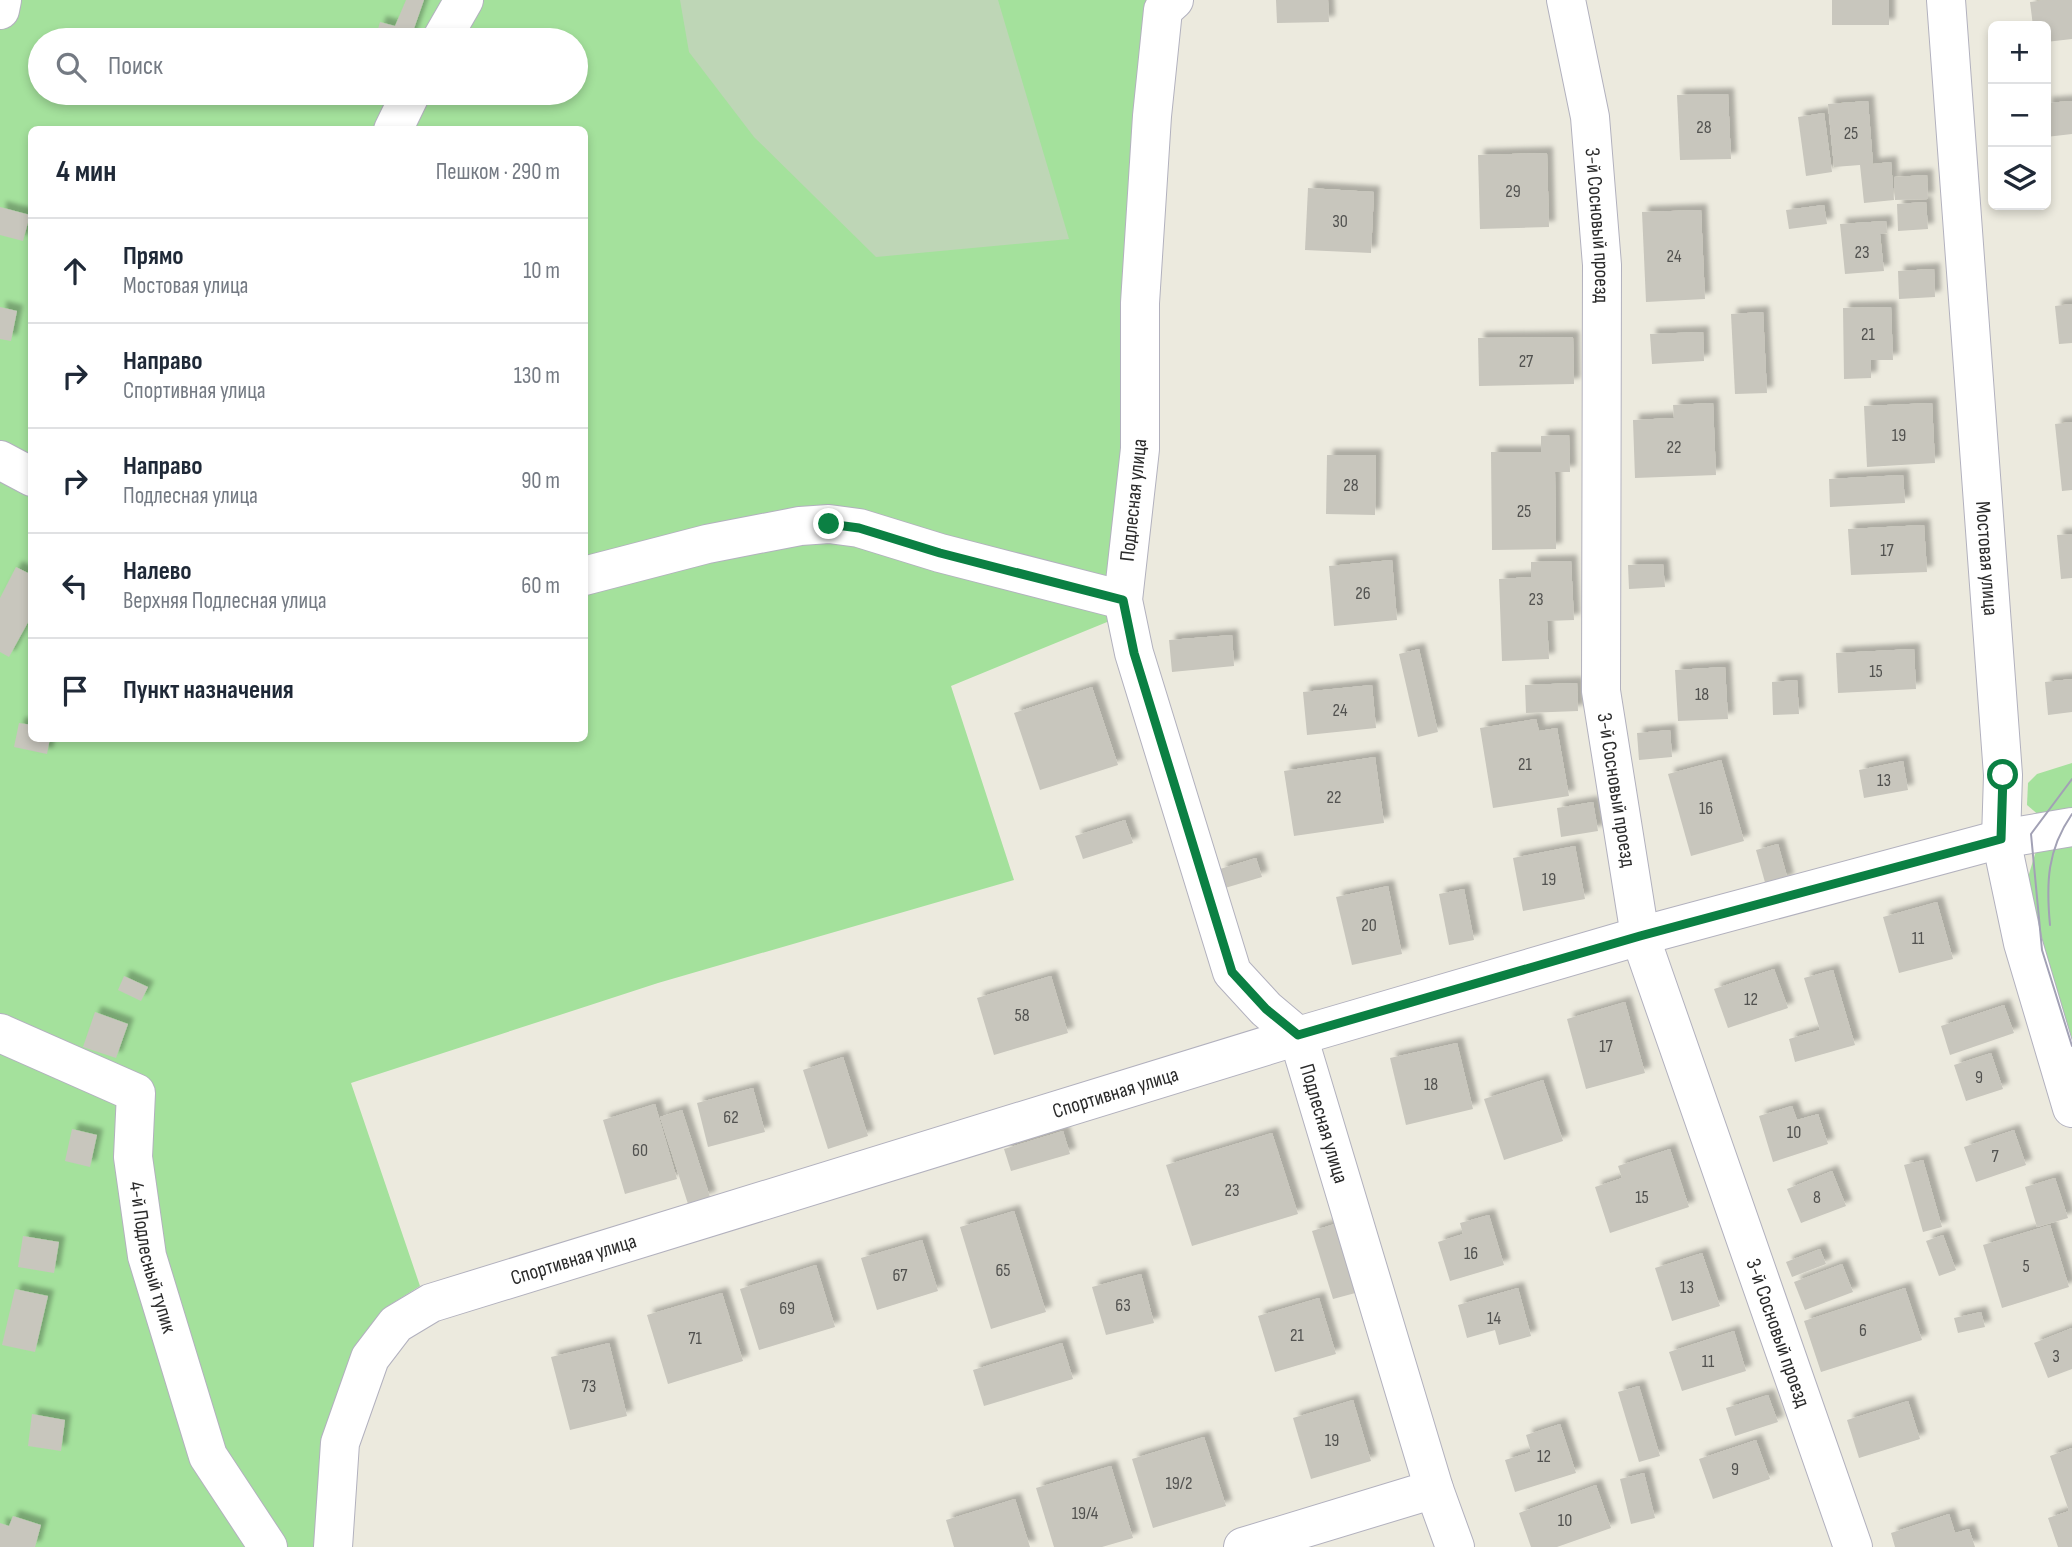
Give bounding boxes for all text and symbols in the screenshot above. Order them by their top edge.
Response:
map controls [1988,21,2051,210]
button: + [1988,21,2051,84]
search box [28,28,588,105]
icon: search [52,48,90,86]
text: Поиск [108,51,163,82]
button: − [1988,84,2051,147]
house number: 28 [1696,117,1712,138]
house number: 25 [1844,123,1858,144]
street label: 3-й Сосновый проезд [1580,147,1614,303]
button: layers [1988,147,2051,210]
text: 4 мин [56,154,116,190]
text: Пешком · 290 m [436,158,560,186]
house number: 29 [1505,181,1521,202]
house number: 30 [1332,211,1348,232]
text: Прямо [123,241,184,272]
house number: 23 [1855,242,1870,263]
house number: 24 [1667,246,1682,267]
icon: ahead [56,252,94,290]
text: 10 m [523,257,560,285]
text: Мостовая улица [123,272,248,300]
house number: 21 [1861,324,1876,345]
text: Направо [123,346,202,377]
house number: 27 [1519,351,1534,372]
icon: right [56,357,94,395]
text: 130 m [514,362,560,390]
text: Спортивная улица [123,377,266,405]
house number: 19 [1892,425,1906,446]
street label: Подлесная улица [1115,437,1152,563]
house number: 22 [1667,437,1681,458]
text: Направо [123,451,202,482]
icon: right [56,462,94,500]
text: 90 m [521,467,560,495]
house number: 28 [1343,475,1359,496]
text: Подлесная улица [123,482,258,510]
street label: Мостовая улица [1970,500,2003,617]
house number: 25 [1517,501,1531,522]
route end [813,508,844,539]
house number: 17 [1880,540,1895,561]
text: Налево [123,556,192,587]
icon: left [56,567,94,605]
text: 60 m [521,572,560,600]
house number: 26 [1355,583,1371,604]
text: Верхняя Подлесная улица [123,587,327,615]
house number: 23 [1529,589,1544,610]
house number: 15 [1869,661,1883,682]
icon: arrive [56,672,94,710]
text: Пункт назначения [123,675,294,706]
house number: 18 [1695,684,1709,705]
house number: 24 [1333,700,1348,721]
street label: 3-й Сосновый проезд [1592,711,1641,869]
house number: 21 [1518,754,1533,775]
route start [1987,759,2018,790]
house number: 13 [1877,770,1891,791]
house number: 22 [1327,787,1341,808]
house number: 16 [1699,798,1713,819]
house number: 19 [1542,869,1556,890]
house number: 20 [1361,915,1377,936]
house number: 11 [1912,928,1925,949]
house number: 12 [1744,989,1758,1010]
house number: 58 [1014,1005,1030,1026]
house number: 17 [1599,1036,1614,1057]
street label: Подлесная улица [1294,1061,1353,1186]
street label: Спортивная улица [1049,1062,1181,1124]
house number: 9 [1975,1067,1983,1088]
house number: 18 [1424,1074,1438,1095]
house number: 62 [723,1107,739,1128]
house number: 10 [1787,1122,1801,1143]
house number: 60 [632,1140,648,1161]
house number: 7 [1991,1146,1999,1167]
street label: 4-й Подлесный тупик [124,1180,182,1336]
house number: 23 [1225,1180,1240,1201]
house number: 15 [1635,1187,1649,1208]
house number: 8 [1813,1187,1821,1208]
street label: Спортивная улица [508,1228,640,1291]
house number: 16 [1464,1243,1478,1264]
street label: 3-й Сосновый проезд [1740,1255,1815,1411]
house number: 5 [2022,1256,2030,1277]
house number: 65 [995,1260,1011,1281]
house number: 67 [892,1265,908,1286]
house number: 13 [1680,1277,1694,1298]
house number: 63 [1115,1295,1131,1316]
house number: 69 [779,1298,795,1319]
house number: 14 [1487,1308,1501,1329]
house number: 6 [1859,1320,1867,1341]
house number: 21 [1290,1325,1305,1346]
house number: 71 [688,1328,702,1349]
house number: 3 [2052,1346,2060,1367]
house number: 11 [1702,1351,1715,1372]
house number: 73 [582,1376,596,1397]
house number: 19 [1325,1430,1339,1451]
house number: 12 [1537,1446,1551,1467]
house number: 9 [1731,1459,1739,1480]
house number: 19/2 [1166,1473,1192,1494]
house number: 19/4 [1072,1503,1099,1524]
house number: 10 [1558,1510,1572,1531]

